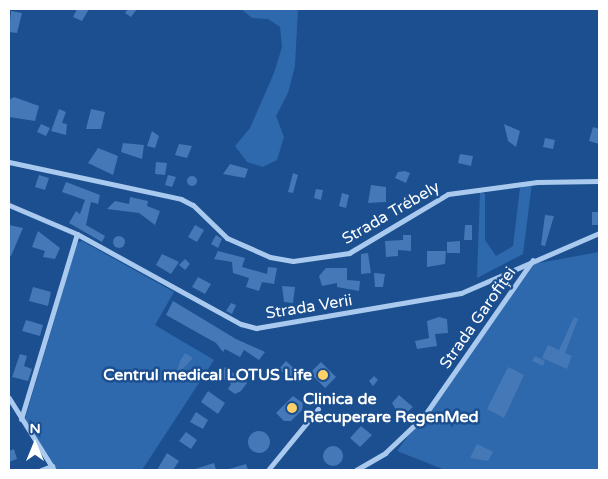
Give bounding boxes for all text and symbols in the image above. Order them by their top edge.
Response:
street label: Strada Trébely [339,177,443,249]
street label: Strada Garofiței [436,263,520,373]
street label: Strada Verii [264,291,354,323]
place label: Centrul medical LOTUS Life [103,365,312,385]
marker: Centrul medical LOTUS Life [316,368,330,382]
place label: Clinica de Recuperare RegenMed [303,389,479,427]
marker: Clinica de Recuperare RegenMed [285,401,299,415]
north arrow [10,419,60,469]
text: N [29,420,41,437]

